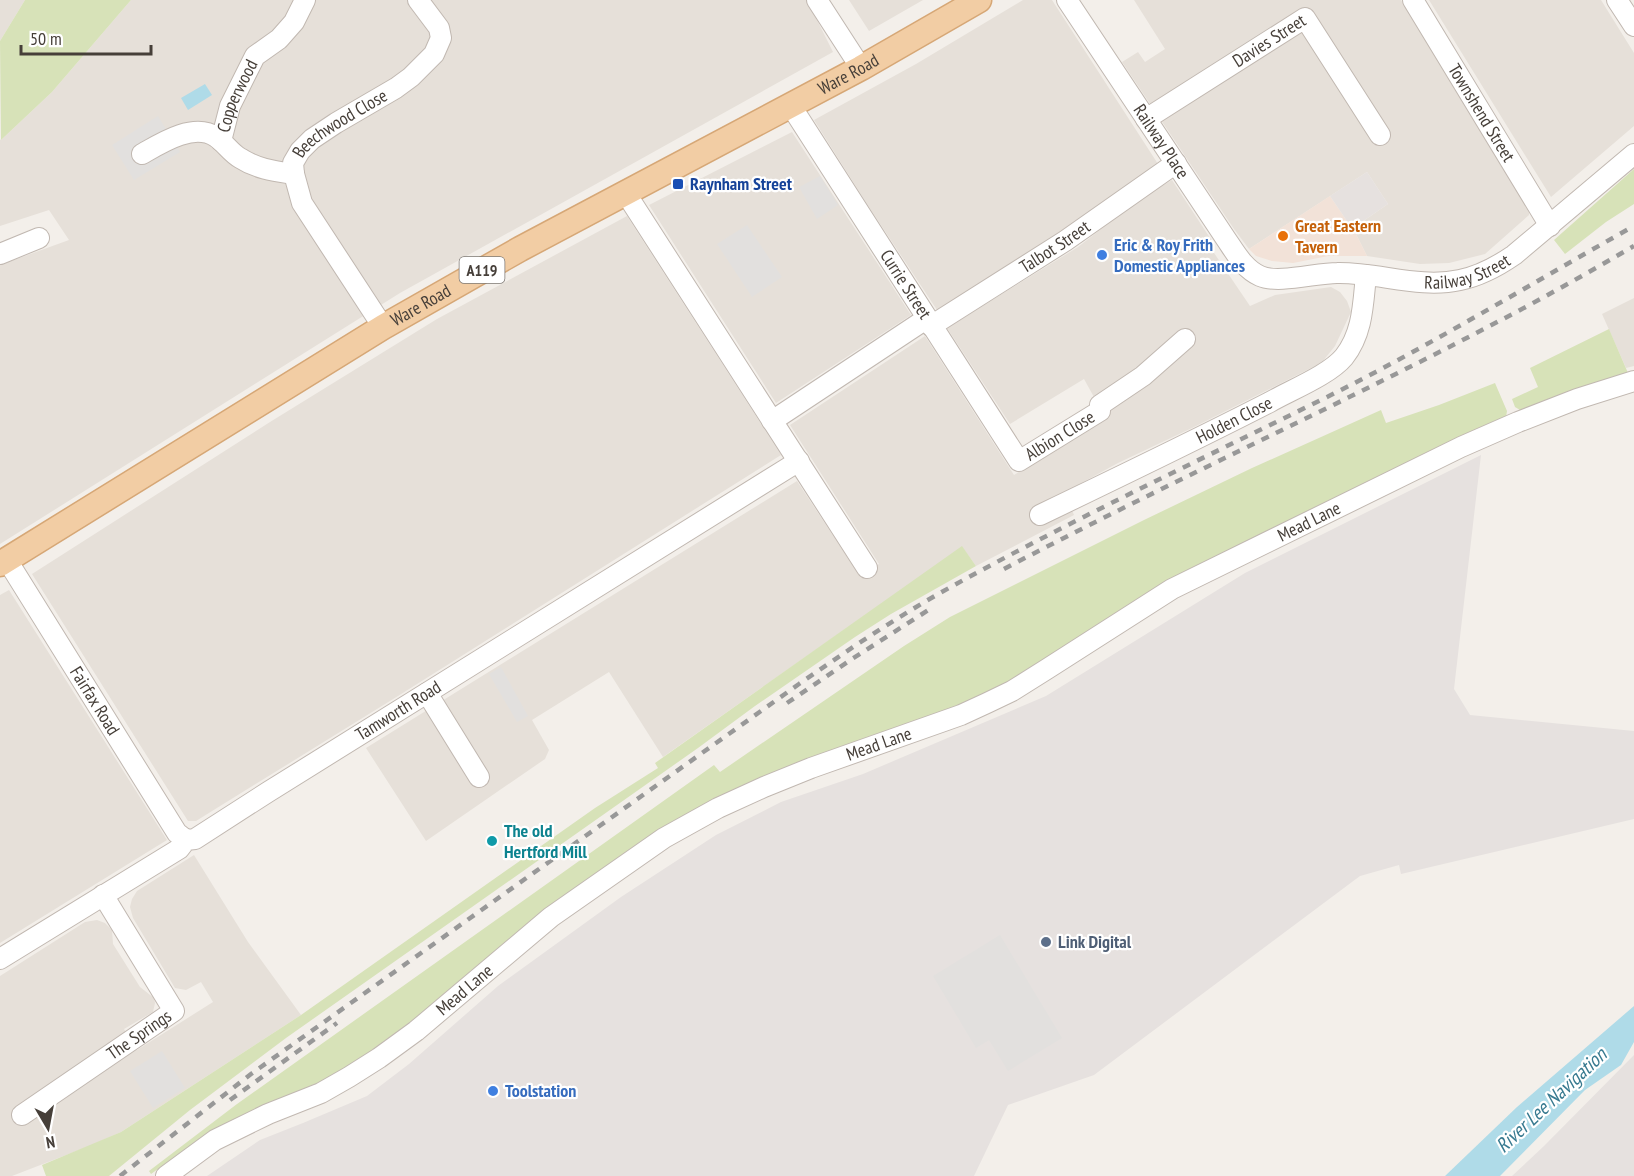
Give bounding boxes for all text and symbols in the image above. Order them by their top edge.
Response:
street label: Davies Street [1228,9,1310,72]
scale bar [21,18,152,56]
text: 50 m [30,27,62,50]
street label: Ware Road [814,48,883,100]
street label: Copperwood [212,55,262,135]
street label: Townshend Street [1443,59,1520,166]
street label: Beechwood Close [287,84,391,161]
street label: Railway Place [1128,100,1195,183]
place label: Raynham Street [690,172,793,195]
marker: Raynham Street [671,177,685,191]
place label: Great Eastern Tavern [1295,214,1381,258]
street label: Talbot Street [1015,215,1094,278]
marker: Great Eastern Tavern [1276,229,1290,243]
place label: Eric & Roy Frith Domestic Appliances [1114,233,1245,277]
street label: Currie Street [875,245,937,323]
marker: Eric & Roy Frith Domestic Appliances [1095,248,1109,262]
street label: Railway Street [1424,249,1514,294]
road number: A119 [460,257,504,283]
street label: Ware Road [386,279,455,331]
street label: Holden Close [1192,391,1276,449]
street label: Albion Close [1021,405,1099,466]
street label: Mead Lane [1274,496,1344,546]
street label: Fairfax Road [65,662,125,739]
street label: Tamworth Road [351,675,445,746]
street label: Mead Lane [843,721,914,766]
place label: The old Hertford Mill [504,819,587,863]
marker: The old Hertford Mill [485,834,499,848]
place label: Link Digital [1058,930,1132,953]
marker: Link Digital [1039,935,1053,949]
street label: Mead Lane [431,959,497,1020]
street label: The Springs [102,1004,176,1065]
water label: River Lee Navigation [1490,1041,1613,1158]
place label: Toolstation [505,1079,576,1102]
marker: Toolstation [486,1084,500,1098]
north arrow [18,1098,78,1158]
text: N [45,1132,57,1153]

